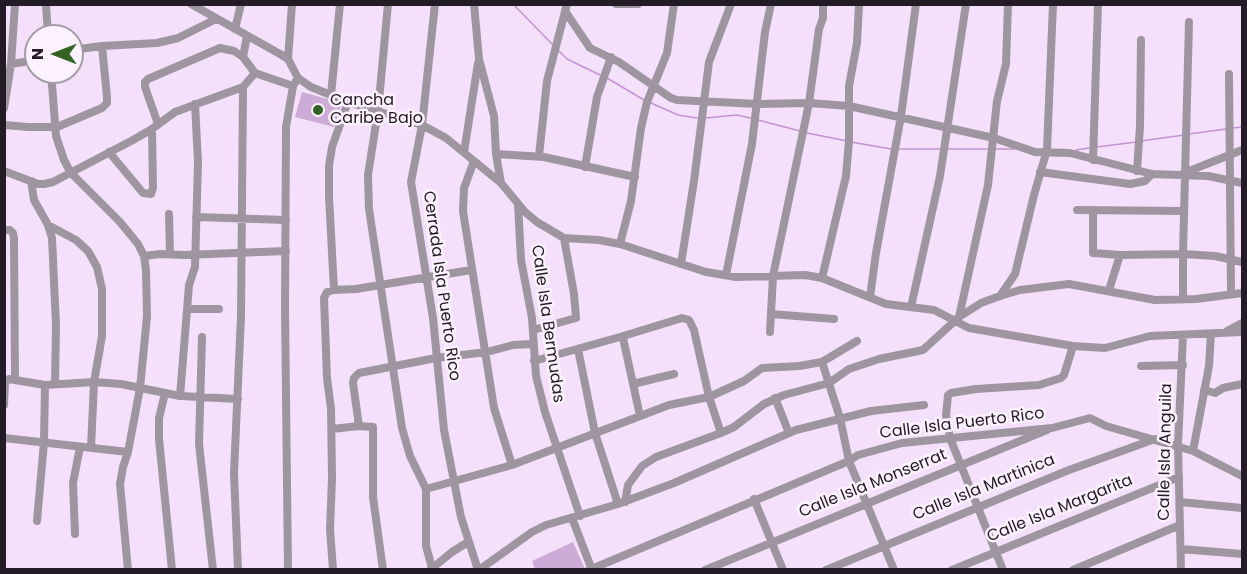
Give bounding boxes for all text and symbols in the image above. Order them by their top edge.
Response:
north arrow [24,24,84,84]
text: N [26,48,49,60]
place label: Cancha Caribe Bajo [330,91,423,129]
marker: Cancha Caribe Bajo [311,103,325,117]
street label: Cerrada Isla Puerto Rico [418,190,464,382]
street label: Calle Isla Bermudas [526,244,568,404]
street label: Calle Isla Anguila [1155,383,1177,521]
street label: Calle Isla Puerto Rico [879,404,1045,444]
street label: Calle Isla Monserrat [796,446,950,522]
street label: Calle Isla Martinica [910,451,1058,525]
street label: Calle Isla Margarita [984,471,1136,547]

